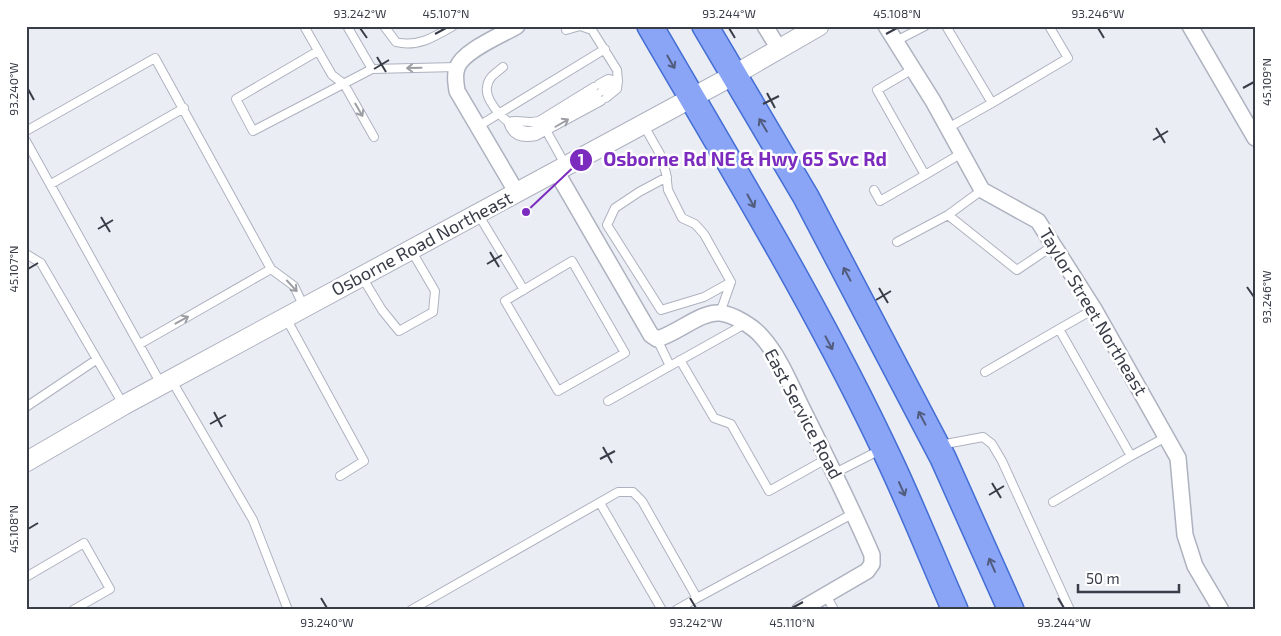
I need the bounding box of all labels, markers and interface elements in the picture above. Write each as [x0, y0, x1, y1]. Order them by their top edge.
text: 93.242°W [334, 6, 386, 20]
text: 45.107°N [422, 6, 470, 20]
text: 93.244°W [702, 6, 756, 20]
text: 45.108°N [873, 6, 921, 20]
text: 93.246°W [1071, 6, 1125, 20]
one-way arrow [666, 55, 676, 69]
text: 45.109°N [1259, 58, 1273, 106]
text: 93.240°W [6, 62, 20, 116]
one-way arrow [406, 63, 422, 73]
one-way arrow [355, 103, 365, 117]
one-way arrow [555, 118, 570, 128]
one-way arrow [758, 118, 768, 132]
callout: Osborne Rd NE & Hwy 65 Svc Rd [568, 143, 897, 177]
text: Osborne Rd NE & Hwy 65 Svc Rd [603, 147, 887, 171]
text: 1 [578, 150, 584, 168]
street label: Osborne Road Northeast [327, 186, 516, 300]
one-way arrow [747, 193, 756, 208]
street label: Taylor Street Northeast [1035, 224, 1153, 399]
text: 45.107°N [6, 245, 20, 293]
one-way arrow [842, 267, 851, 282]
text: 93.246°W [1259, 270, 1273, 324]
one-way arrow [285, 279, 297, 292]
one-way arrow [174, 315, 189, 324]
one-way arrow [825, 335, 835, 350]
street label: East Service Road [760, 344, 848, 483]
one-way arrow [917, 411, 927, 426]
one-way arrow [897, 481, 907, 496]
text: 45.108°N [6, 505, 20, 553]
one-way arrow [986, 558, 996, 573]
scale bar [1078, 561, 1180, 593]
text: 50 m [1086, 569, 1120, 587]
text: 93.240°W [300, 615, 354, 629]
text: 93.242°W [670, 615, 722, 629]
text: 45.110°N [769, 615, 815, 629]
text: 93.244°W [1037, 615, 1091, 629]

